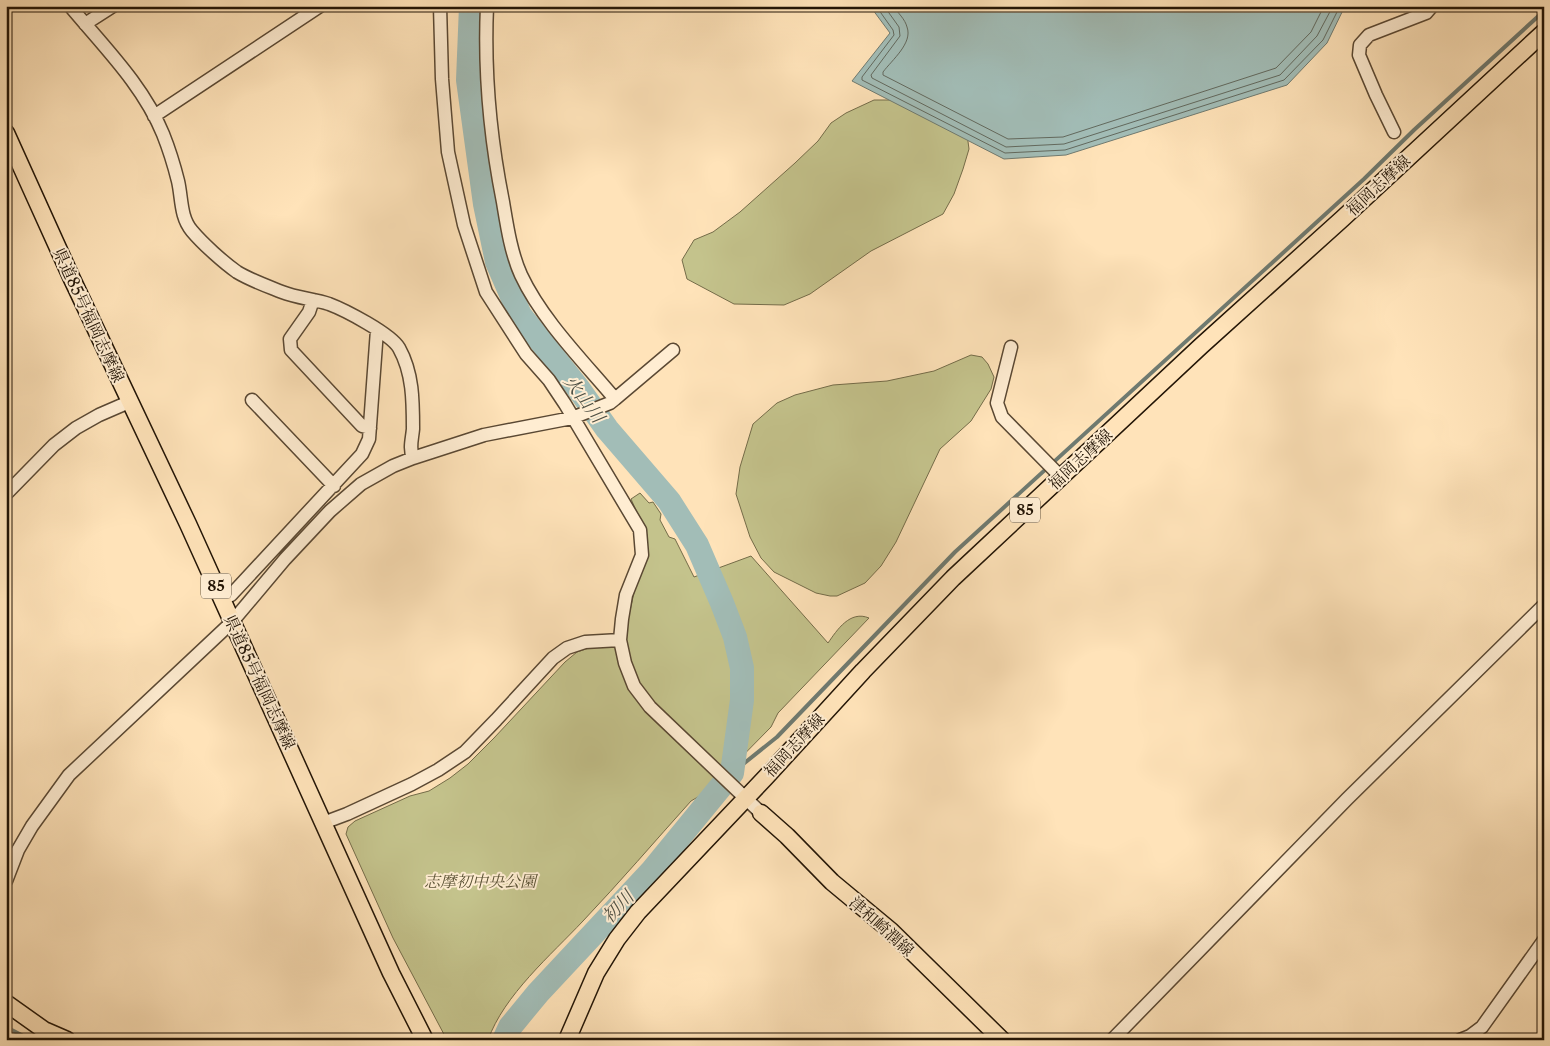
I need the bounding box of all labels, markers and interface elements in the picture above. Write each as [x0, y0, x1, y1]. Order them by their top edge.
street label: 福岡志摩線 [1342, 150, 1414, 220]
street label: 県道85号福岡志摩線 [49, 245, 129, 385]
water label: 火山川 [559, 371, 610, 429]
street label: 福岡志摩線 [1044, 424, 1116, 494]
road number: 85 [1010, 498, 1040, 522]
road number: 85 [201, 574, 231, 598]
street label: 県道85号福岡志摩線 [220, 612, 300, 752]
street label: 福岡志摩線 [759, 709, 829, 781]
park label: 志摩初中央公園 [424, 871, 539, 891]
water label: 初川 [598, 885, 640, 928]
street label: 津和崎潤線 [846, 892, 918, 960]

